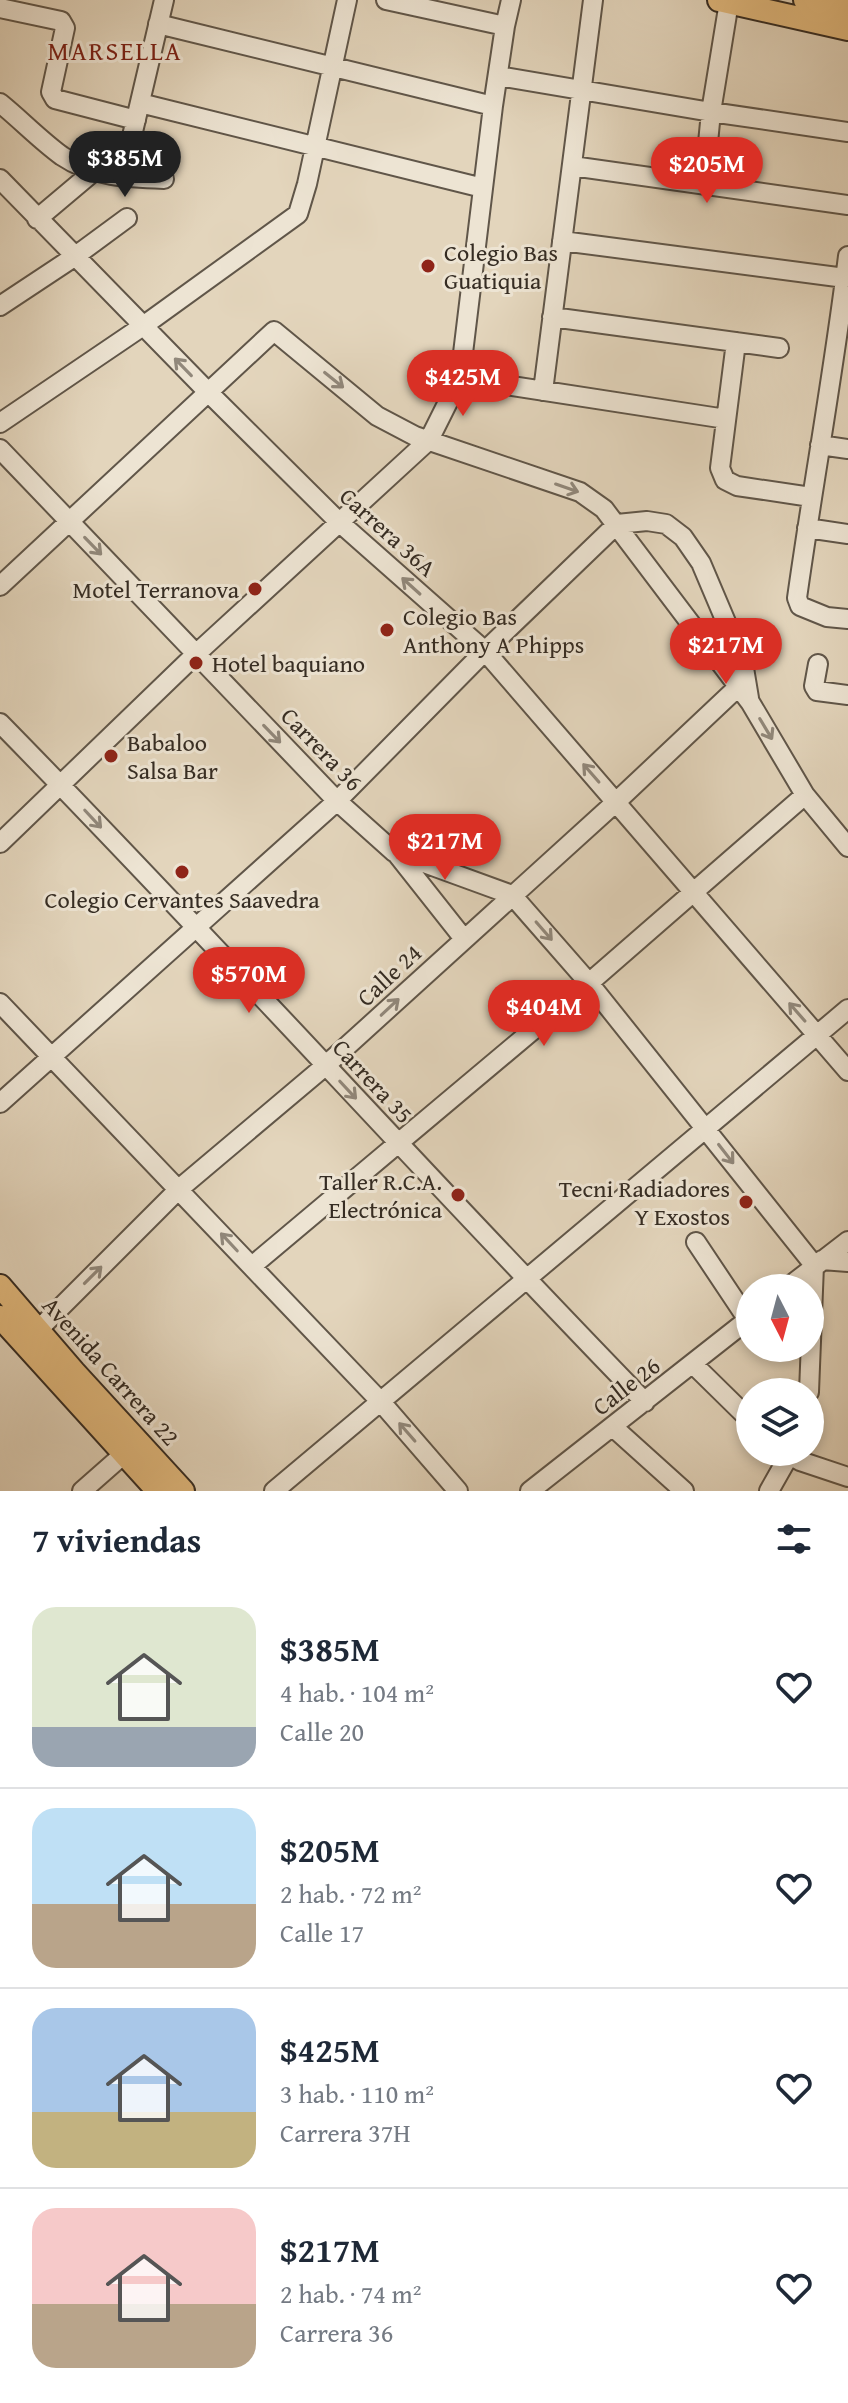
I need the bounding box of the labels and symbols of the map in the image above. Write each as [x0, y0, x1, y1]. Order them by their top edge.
district label: MARSELLA [47, 31, 183, 70]
pin: $385M [69, 131, 181, 199]
pin: $205M [651, 137, 763, 205]
place label: Colegio Bas Guatiquia [444, 235, 558, 298]
marker: Colegio Bas Guatiquia [419, 257, 437, 275]
pin: $425M [407, 350, 519, 418]
one-way arrow [174, 358, 193, 377]
one-way arrow [323, 371, 344, 389]
street label: Carrera 36A [332, 479, 444, 585]
one-way arrow [554, 482, 579, 497]
one-way arrow [83, 536, 102, 556]
place label: Motel Terranova [73, 572, 240, 607]
one-way arrow [401, 576, 421, 595]
marker: Motel Terranova [246, 580, 264, 598]
place label: Colegio Bas Anthony A Phipps [403, 599, 584, 662]
pin: $217M [670, 618, 782, 686]
marker: Colegio Bas Anthony A Phipps [378, 621, 396, 639]
place label: Hotel baquiano [212, 646, 365, 681]
marker: Hotel baquiano [187, 654, 205, 672]
street label: Carrera 36 [273, 699, 371, 799]
one-way arrow [758, 717, 774, 740]
one-way arrow [263, 723, 281, 743]
place label: Babaloo Salsa Bar [127, 725, 218, 788]
marker: Babaloo Salsa Bar [102, 747, 120, 765]
one-way arrow [582, 763, 600, 783]
one-way arrow [84, 809, 103, 829]
pin: $217M [389, 814, 501, 882]
marker: Colegio Cervantes Saavedra [173, 863, 191, 881]
place label: Colegio Cervantes Saavedra [44, 882, 320, 917]
one-way arrow [535, 921, 553, 941]
street label: Calle 24 [349, 936, 429, 1014]
pin: $570M [193, 947, 305, 1015]
pin: $404M [488, 980, 600, 1048]
one-way arrow [379, 998, 399, 1016]
one-way arrow [788, 1002, 806, 1023]
street label: Carrera 35 [325, 1031, 421, 1131]
one-way arrow [338, 1080, 357, 1100]
one-way arrow [717, 1144, 735, 1165]
place label: Taller R.C.A. Electrónica [319, 1164, 443, 1227]
place label: Tecni Radiadores Y Exostos [559, 1171, 730, 1234]
marker: Taller R.C.A. Electrónica [449, 1186, 467, 1204]
marker: Tecni Radiadores Y Exostos [737, 1193, 755, 1211]
one-way arrow [220, 1232, 239, 1252]
one-way arrow [83, 1266, 102, 1285]
north arrow [736, 1274, 824, 1362]
street label: Avenida Carrera 22 [34, 1289, 188, 1453]
street label: Calle 26 [585, 1348, 667, 1424]
one-way arrow [398, 1422, 416, 1443]

